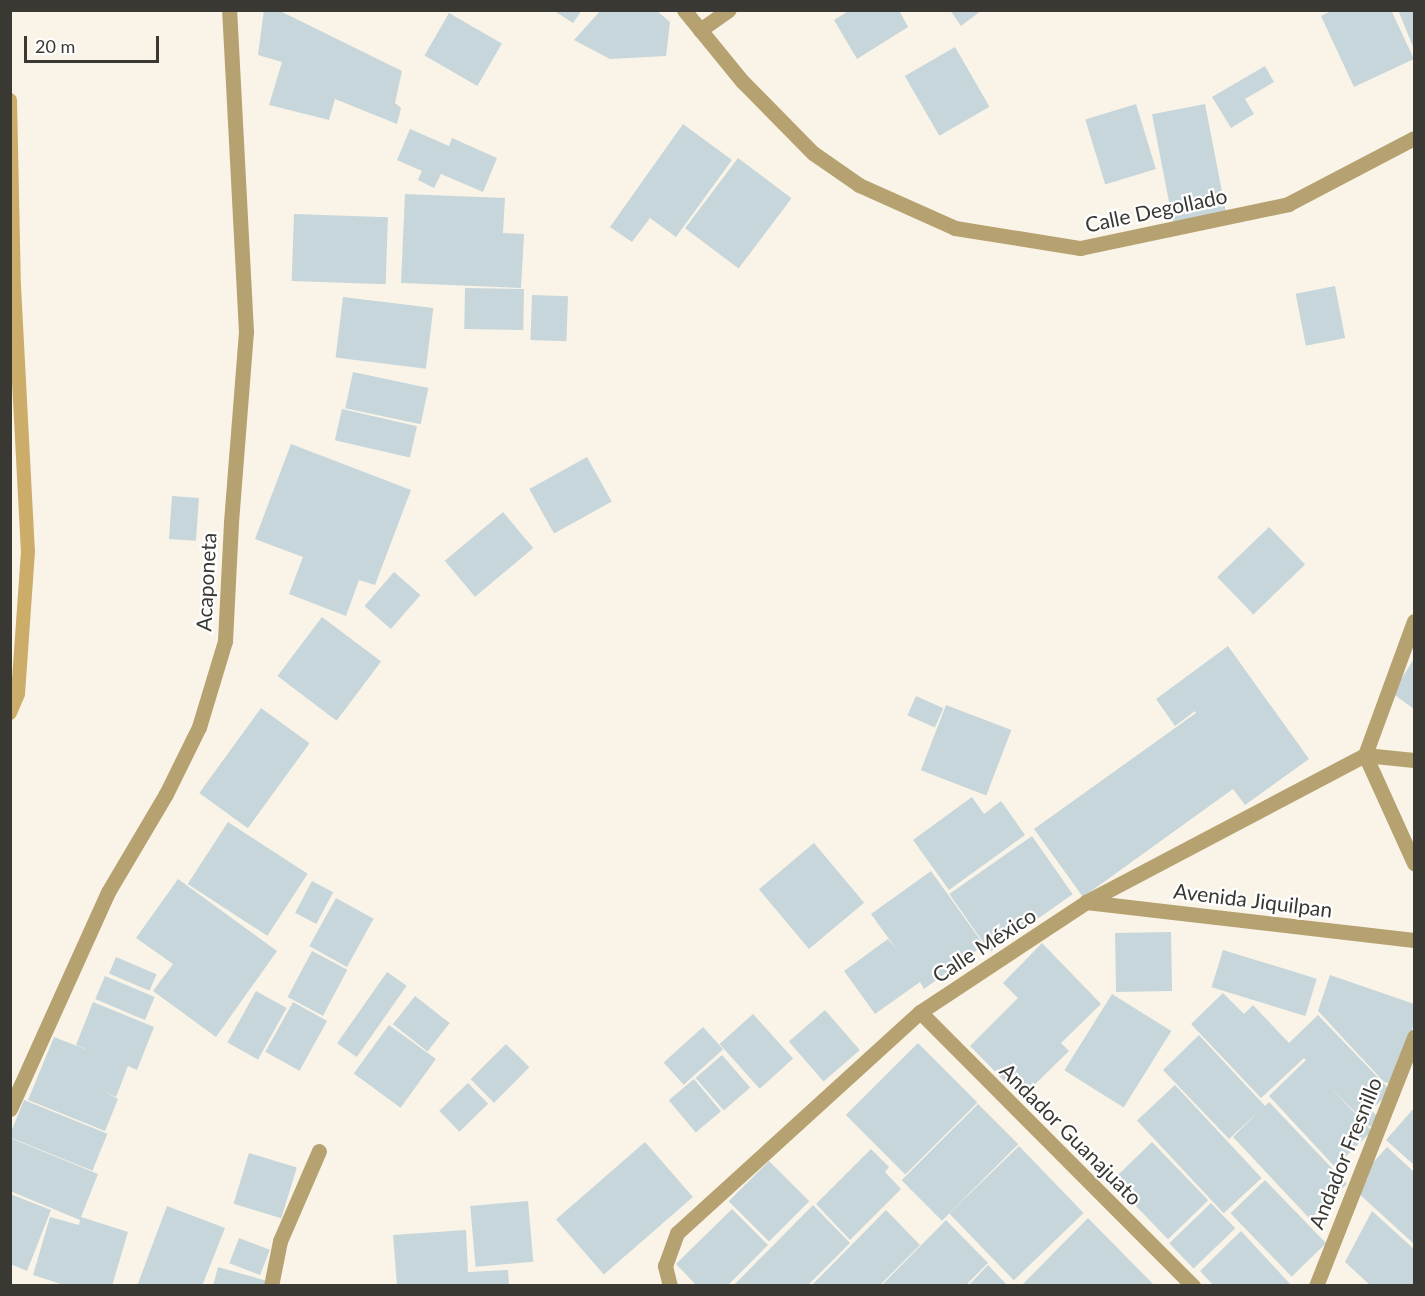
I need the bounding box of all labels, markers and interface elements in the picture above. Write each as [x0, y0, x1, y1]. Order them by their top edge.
scale bar [27, 24, 162, 62]
text: 20 m [35, 35, 75, 57]
street label: Calle Degollado [1083, 183, 1229, 237]
street label: Acaponeta [191, 532, 221, 632]
street label: Avenida Jiquilpan [1172, 878, 1334, 922]
street label: Calle México [928, 902, 1040, 988]
street label: Andador Guanajuato [995, 1058, 1147, 1210]
street label: Andador Fresnillo [1303, 1073, 1387, 1233]

